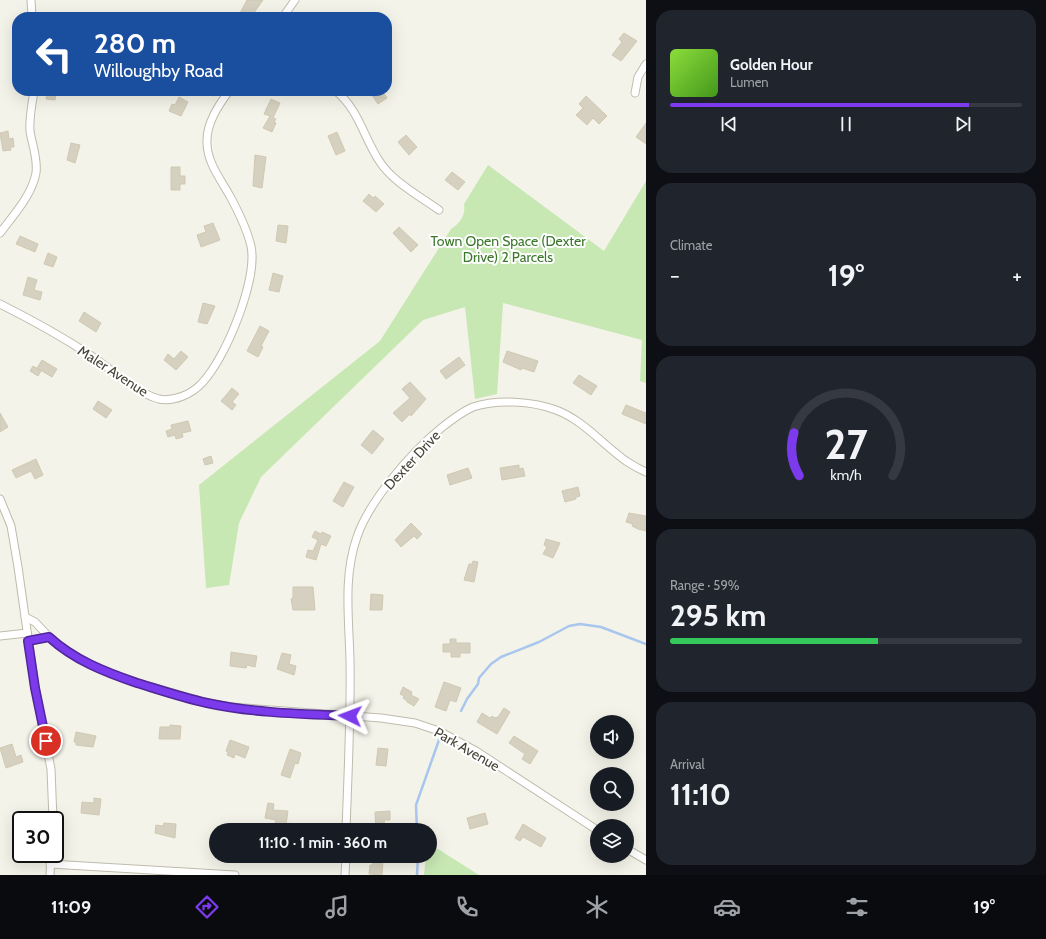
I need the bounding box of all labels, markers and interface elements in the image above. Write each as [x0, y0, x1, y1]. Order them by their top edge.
text: 280 m [94, 26, 176, 60]
icon: left [28, 28, 80, 80]
text: Golden Hour [730, 56, 813, 74]
text: Willoughby Road [94, 60, 223, 82]
text: Lumen [730, 74, 769, 90]
icon: previous [718, 113, 740, 135]
icon: pause [835, 113, 857, 135]
icon: next [952, 113, 974, 135]
park label: Town Open Space (Dexter Drive) 2 Parcels [430, 232, 586, 266]
text: Climate [670, 237, 712, 253]
text: 19° [828, 257, 864, 294]
text: − [670, 262, 680, 289]
text: + [1012, 262, 1022, 289]
street label: Maler Avenue [74, 342, 152, 400]
text: 27 [824, 418, 868, 468]
street label: Dexter Drive [380, 427, 444, 493]
text: km/h [830, 465, 862, 483]
text: Range · 59% [670, 577, 739, 593]
text: 295 km [670, 597, 766, 634]
position arrow [329, 695, 371, 737]
map controls [590, 715, 634, 863]
button: sound [590, 715, 634, 759]
street label: Park Avenue [431, 723, 503, 775]
pin [29, 724, 63, 758]
icon: arrive [35, 730, 57, 752]
text: Arrival [670, 756, 705, 772]
button: search [590, 767, 634, 811]
text: 11:10 [670, 776, 731, 813]
speed limit sign: 30 [12, 811, 64, 863]
button: layers [590, 819, 634, 863]
text: 11:10 · 1 min · 360 m [259, 834, 387, 852]
icon: directions [193, 893, 221, 921]
icon: music [323, 893, 351, 921]
icon: phone [453, 893, 481, 921]
icon: climate [583, 893, 611, 921]
icon: car [713, 893, 741, 921]
icon: filters [843, 893, 871, 921]
text: 11:09 [51, 896, 91, 918]
text: 19° [973, 896, 995, 918]

